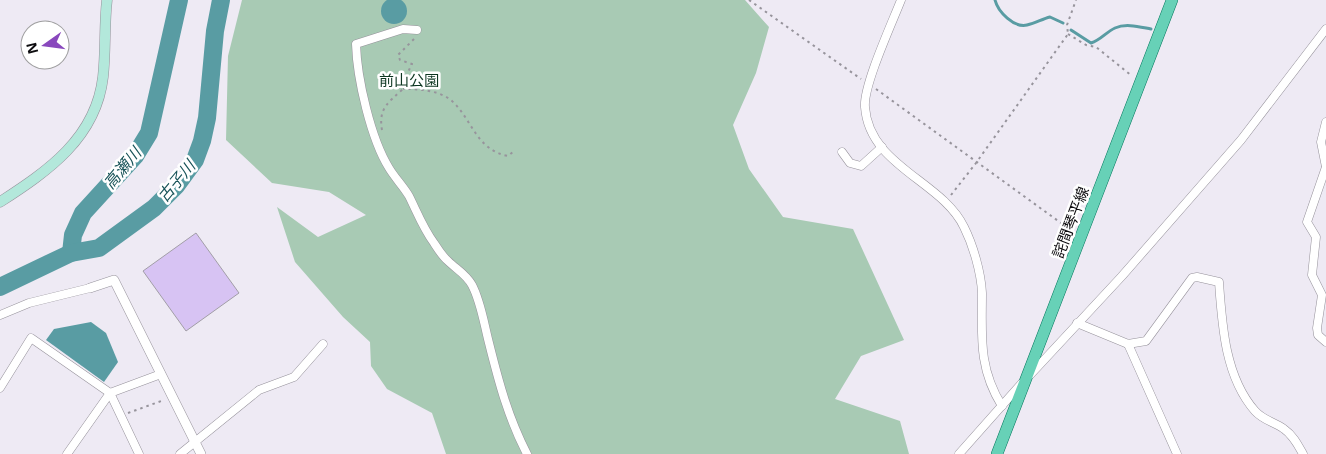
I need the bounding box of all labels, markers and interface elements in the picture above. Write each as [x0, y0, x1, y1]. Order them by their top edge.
north arrow [20, 20, 70, 70]
text: N [21, 40, 42, 56]
park label: 前山公園 [379, 70, 439, 90]
water label: 高瀬川 [98, 141, 147, 193]
water label: 古子川 [152, 154, 201, 206]
street label: 詫間琴平線 [1047, 183, 1093, 261]

